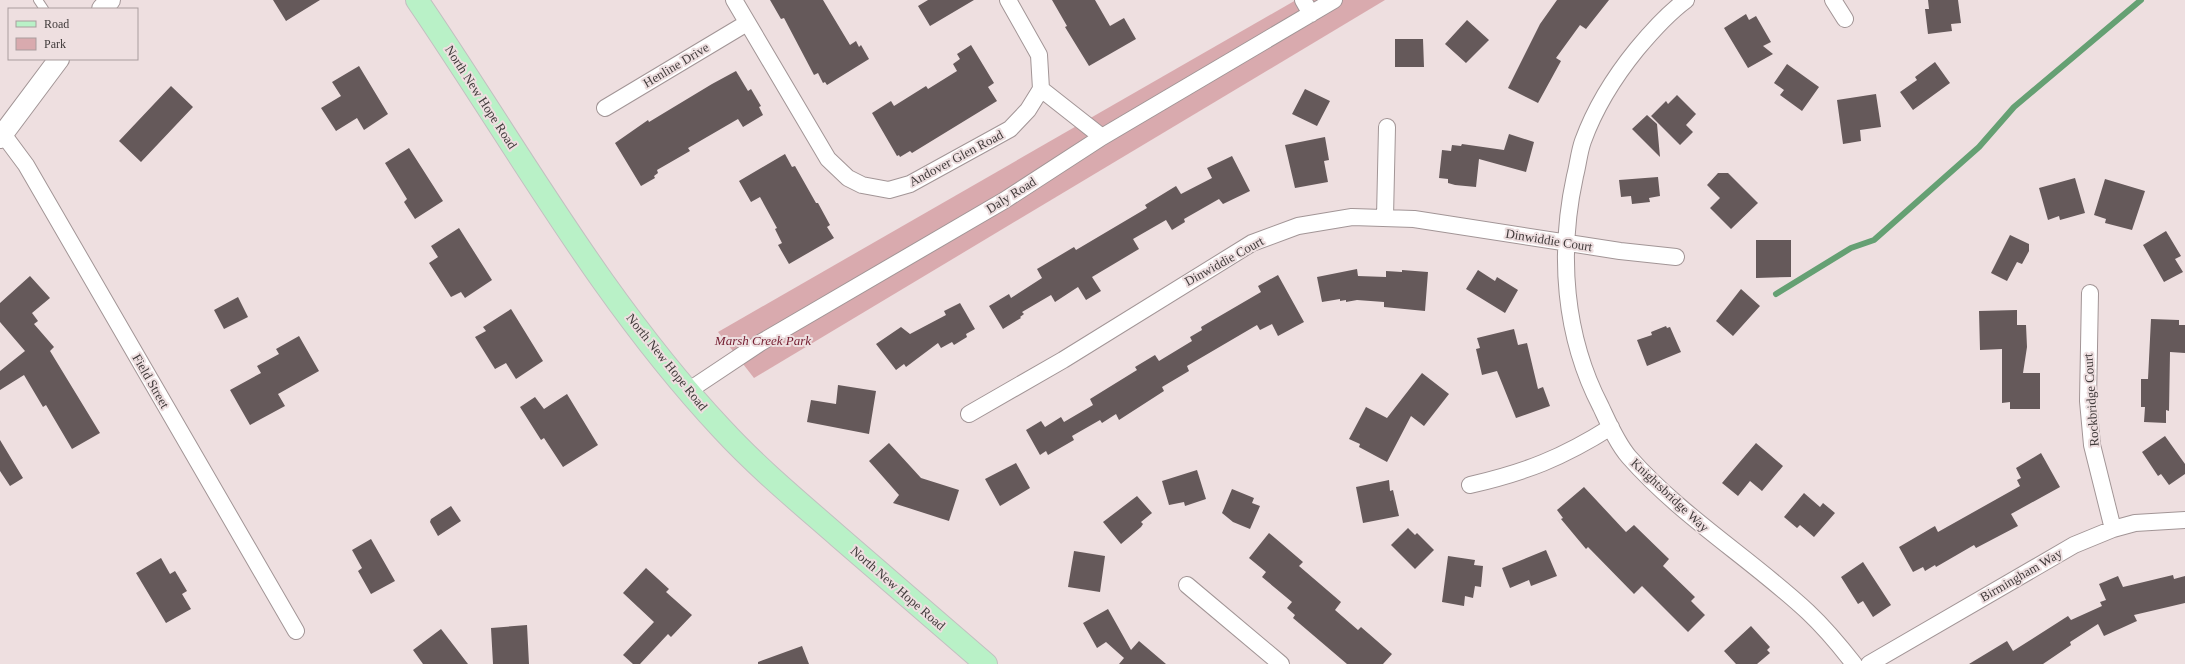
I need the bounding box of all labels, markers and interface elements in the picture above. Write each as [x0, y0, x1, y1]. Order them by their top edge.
legend [8, 8, 138, 60]
text: Road [44, 17, 69, 31]
text: Park [44, 37, 66, 51]
street label: Henline Drive [640, 39, 712, 90]
street label: North New Hope Road [442, 42, 520, 152]
street label: Andover Glen Road [906, 127, 1006, 189]
street label: Daly Road [983, 174, 1039, 216]
street label: Dinwiddie Court [1504, 226, 1594, 254]
street label: Dinwiddie Court [1182, 233, 1266, 289]
street label: North New Hope Road [623, 311, 711, 414]
park label: Marsh Creek Park [714, 333, 811, 348]
street label: Field Street [129, 351, 173, 411]
street label: Rockbridge Court [2080, 352, 2102, 447]
street label: Knightsbridge Way [1628, 455, 1712, 535]
street label: North New Hope Road [848, 543, 949, 633]
street label: Birmingham Way [1977, 545, 2065, 605]

